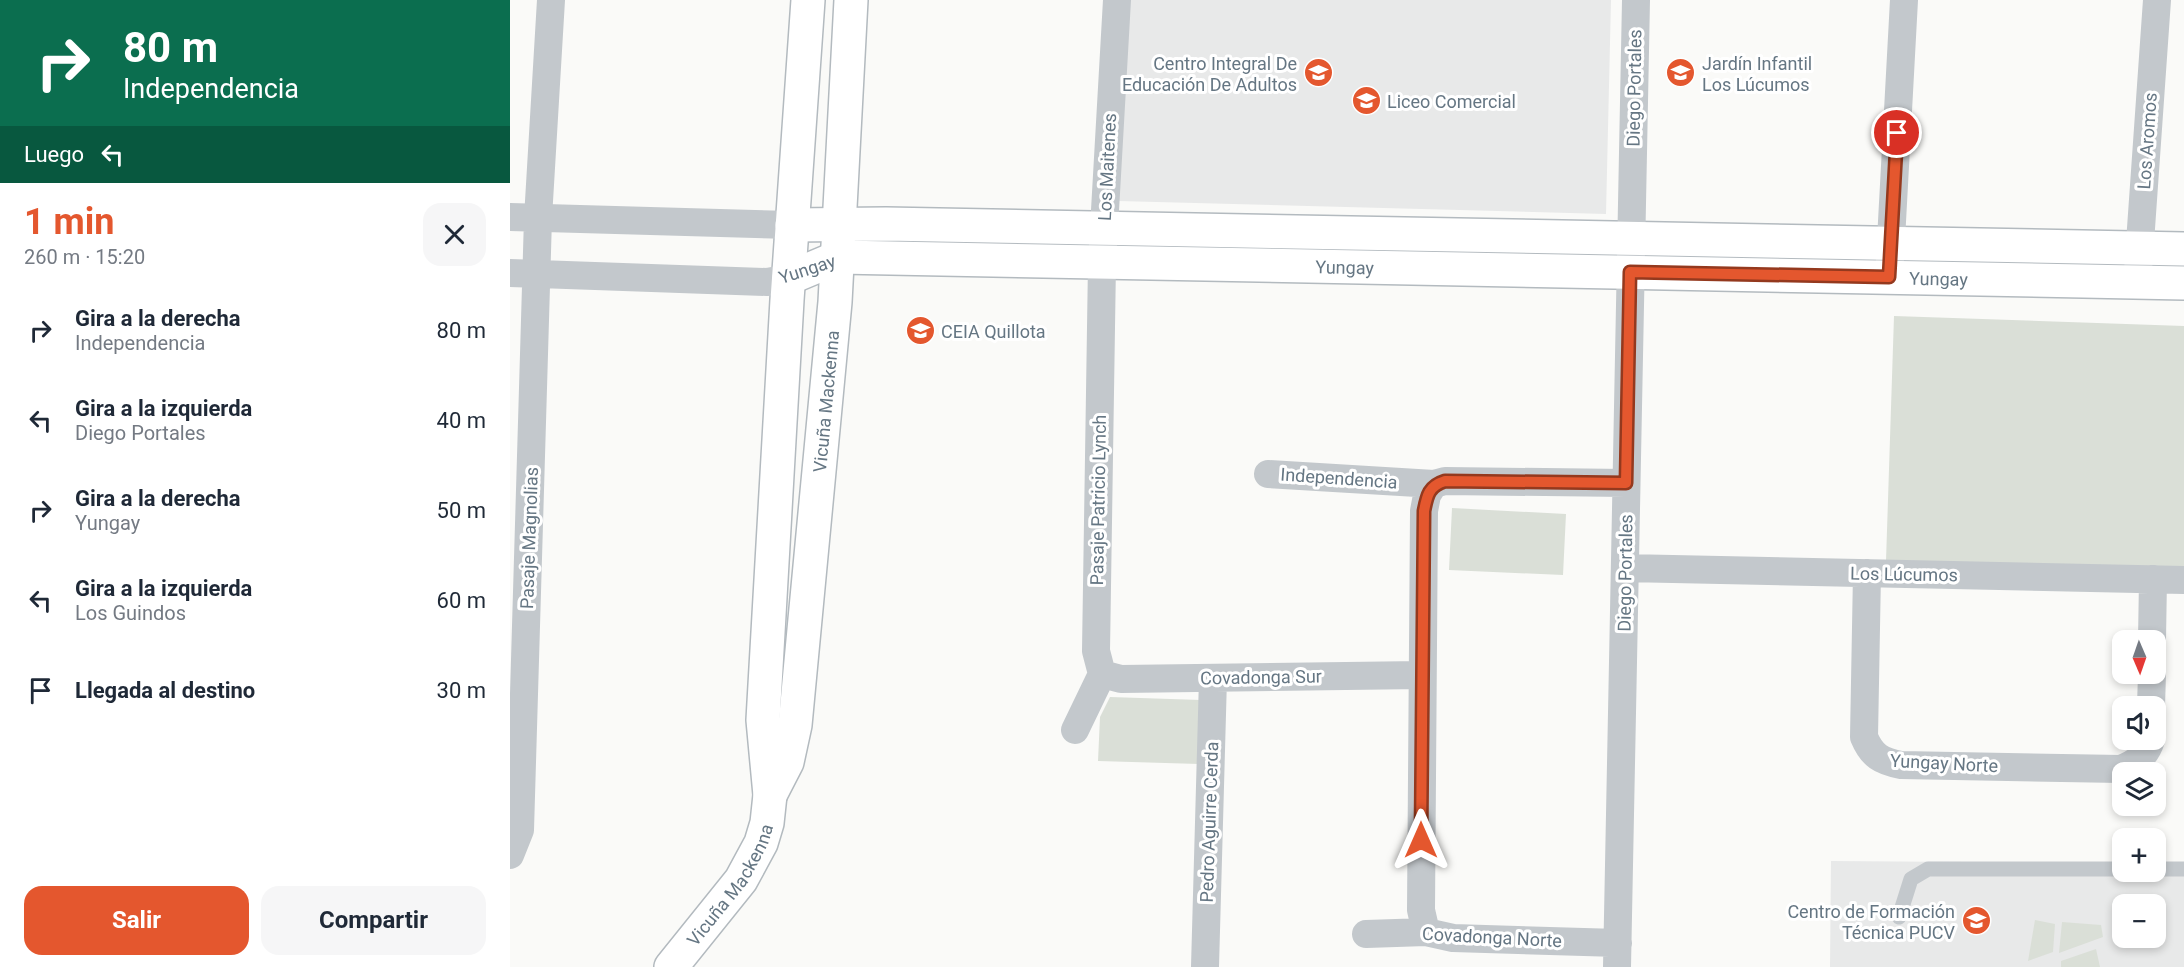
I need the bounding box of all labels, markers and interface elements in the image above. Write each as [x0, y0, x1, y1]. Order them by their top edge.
text: 80 m [123, 23, 218, 72]
icon: right [24, 24, 102, 102]
street label: Diego Portales [1622, 29, 1646, 147]
place label: Centro Integral De Educación De Adultos [1122, 53, 1297, 95]
place label: Jardín Infantil Los Lúcumos [1702, 53, 1812, 95]
school or university icon: Centro Integral De Educación De Adultos [1302, 57, 1334, 89]
school or university icon: Jardín Infantil Los Lúcumos [1665, 57, 1697, 89]
text: Independencia [123, 73, 299, 105]
school or university icon: Liceo Comercial [1350, 85, 1382, 117]
place label: Liceo Comercial [1387, 91, 1516, 112]
street label: Los Aromos [2133, 92, 2161, 190]
pin [1871, 107, 1922, 158]
street label: Los Maitenes [1094, 113, 1120, 221]
icon: arrive [1880, 116, 1913, 149]
icon: left [96, 138, 129, 171]
text: Luego [24, 142, 84, 167]
text: 1 min [24, 201, 115, 243]
button: close [423, 203, 486, 266]
text: 260 m · 15:20 [24, 245, 145, 269]
street label: Yungay [776, 250, 839, 288]
street label: Yungay [1315, 256, 1375, 278]
street label: Yungay [1909, 267, 1969, 289]
text: Gira a la derecha [75, 306, 241, 331]
icon: right [24, 314, 57, 347]
school or university icon: CEIA Quillota [904, 315, 936, 347]
text: 80 m [437, 318, 486, 343]
place label: CEIA Quillota [941, 321, 1046, 342]
street label: Vicuña Mackenna [808, 329, 843, 473]
text: Independencia [75, 331, 205, 355]
text: Gira a la izquierda [75, 396, 252, 421]
icon: left [24, 404, 57, 437]
text: 40 m [437, 408, 486, 433]
street label: Pasaje Patricio Lynch [1086, 414, 1110, 586]
text: Diego Portales [75, 421, 206, 445]
street label: Independencia [1280, 463, 1398, 493]
street label: Pasaje Magnolias [516, 467, 542, 609]
text: Gira a la derecha [75, 486, 241, 511]
icon: right [24, 494, 57, 527]
text: 50 m [437, 498, 486, 523]
text: Yungay [75, 511, 140, 535]
street label: Diego Portales [1613, 514, 1637, 632]
street label: Los Lúcumos [1850, 563, 1958, 585]
text: Gira a la izquierda [75, 576, 252, 601]
icon: left [24, 584, 57, 617]
text: 60 m [437, 588, 486, 613]
text: Los Guindos [75, 601, 186, 625]
north arrow [2112, 630, 2166, 684]
map controls [2112, 630, 2166, 948]
street label: Covadonga Sur [1200, 665, 1322, 689]
icon: arrive [24, 674, 57, 707]
text: Llegada al destino [75, 678, 255, 703]
text: 30 m [437, 678, 486, 703]
button: sound [2112, 696, 2166, 750]
street label: Pedro Aguirre Cerda [1196, 741, 1222, 903]
street label: Yungay Norte [1889, 750, 1999, 776]
button: layers [2112, 762, 2166, 816]
position arrow [1389, 808, 1453, 872]
street label: Vicuña Mackenna [682, 821, 777, 950]
button: + [2112, 828, 2166, 882]
button: Salir [24, 886, 249, 955]
button: Compartir [261, 886, 486, 955]
button: − [2112, 894, 2166, 948]
place label: Centro de Formación Técnica PUCV [1787, 901, 1956, 943]
school or university icon: Centro de Formación Técnica PUCV [1960, 905, 1992, 937]
street label: Covadonga Norte [1422, 923, 1562, 951]

